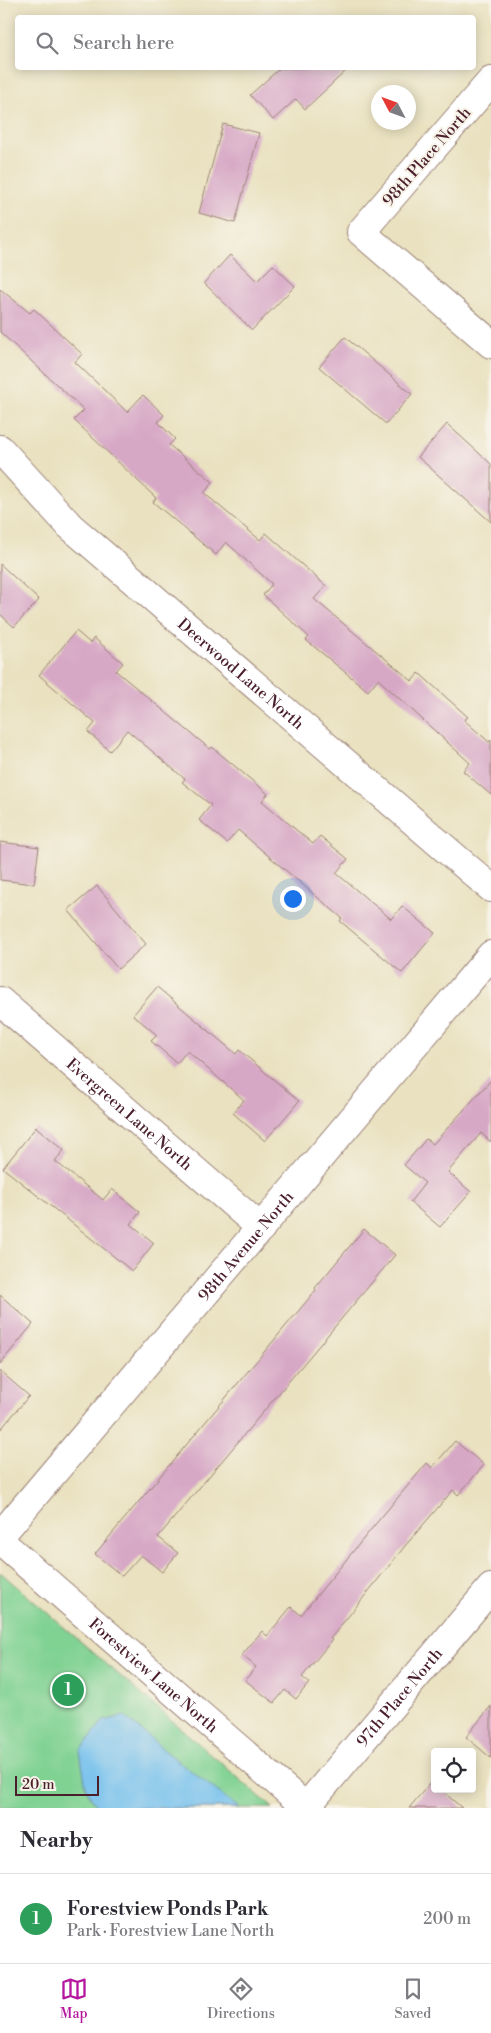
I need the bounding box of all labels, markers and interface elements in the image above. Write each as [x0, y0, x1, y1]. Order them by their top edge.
search box [15, 15, 476, 70]
icon: search [33, 29, 61, 57]
text: Search here [73, 31, 174, 55]
north arrow [371, 85, 416, 130]
street label: 98th Place North [378, 103, 476, 210]
street label: Deerwood Lane North [173, 614, 308, 734]
your location [280, 886, 306, 912]
street label: Evergreen Lane North [62, 1054, 197, 1175]
street label: 98th Avenue North [194, 1187, 298, 1305]
street label: Forestview Lane North [85, 1614, 222, 1738]
street label: 97th Place North [352, 1644, 447, 1751]
pin: 1 [52, 1671, 84, 1709]
map controls [431, 1748, 476, 1793]
button: locate [431, 1748, 476, 1793]
scale bar [15, 1773, 99, 1796]
text: 20 m [22, 1776, 54, 1794]
text: Nearby [20, 1828, 93, 1854]
text: Forestview Ponds Park [67, 1897, 268, 1921]
text: 1 [32, 1909, 40, 1929]
text: 200 m [423, 1909, 471, 1929]
text: Park · Forestview Lane North [67, 1921, 274, 1941]
tab: Map [60, 1975, 88, 2023]
tab: Directions [207, 1975, 275, 2023]
tab: Saved [394, 1975, 431, 2023]

